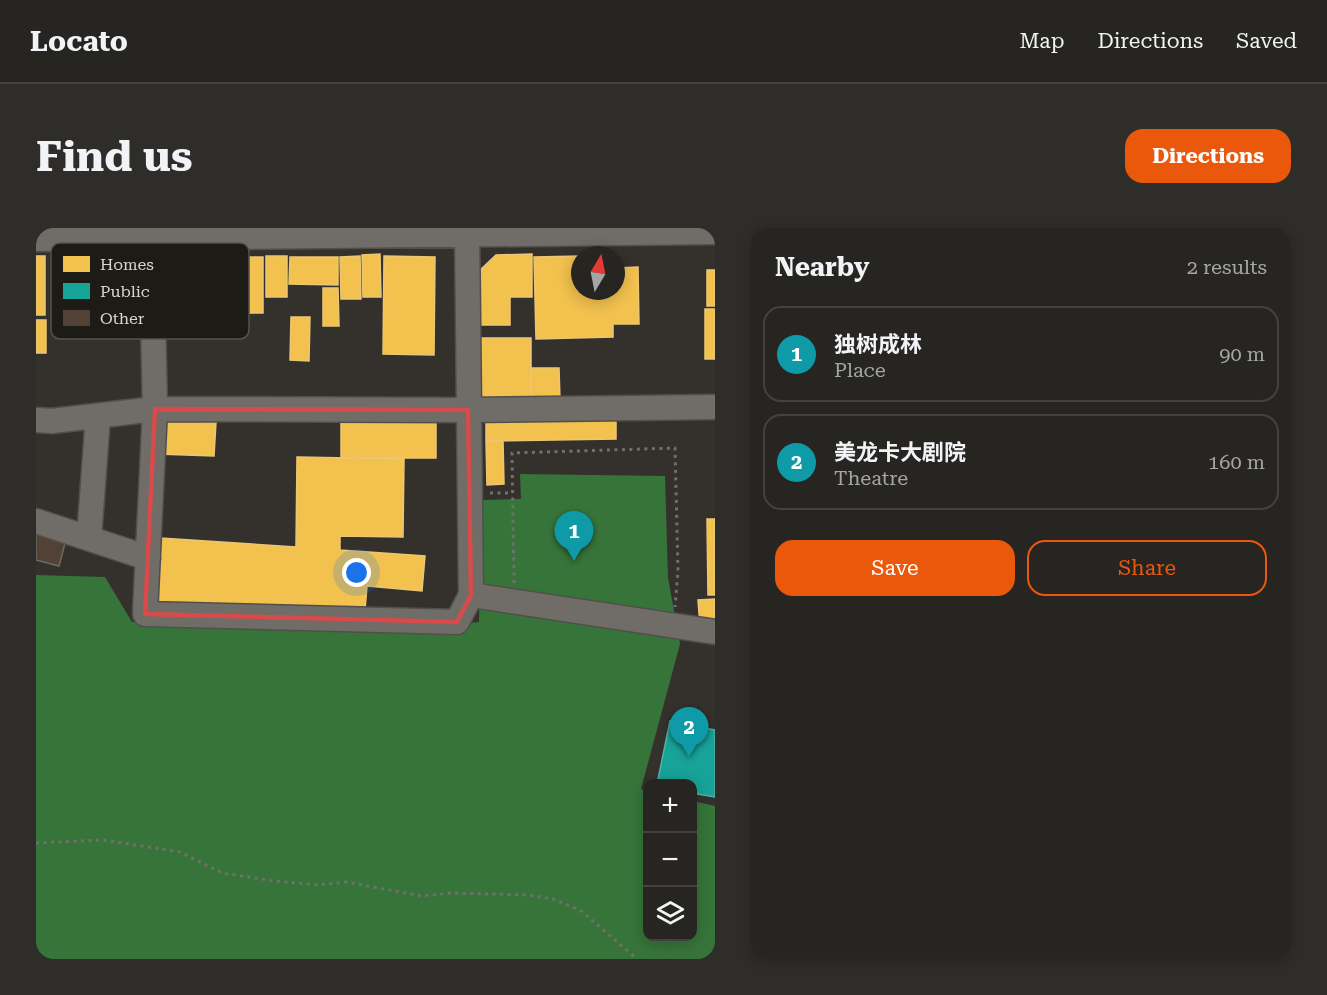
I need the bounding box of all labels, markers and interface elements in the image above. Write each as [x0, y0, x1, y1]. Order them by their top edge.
text: Locato [30, 25, 128, 58]
text: Map [1020, 29, 1064, 53]
text: Directions [1097, 29, 1203, 53]
text: Saved [1236, 29, 1297, 53]
button: Directions [1125, 129, 1291, 183]
text: Find us [36, 132, 193, 181]
legend [51, 243, 249, 339]
north arrow [571, 246, 625, 300]
text: Nearby [775, 252, 869, 282]
text: Homes [100, 255, 154, 274]
text: 2 results [1187, 255, 1267, 279]
text: Public [100, 282, 150, 301]
text: Other [100, 309, 145, 328]
text: 独树成林 [834, 332, 922, 357]
text: 1 [791, 342, 802, 366]
text: 90 m [1219, 342, 1265, 366]
text: Place [834, 358, 886, 382]
text: 美龙卡大剧院 [834, 440, 966, 465]
text: 2 [791, 450, 802, 474]
text: 160 m [1208, 450, 1265, 474]
text: Theatre [834, 466, 908, 490]
pin: 1 [554, 512, 594, 561]
button: Save [775, 540, 1015, 596]
button: Share [1027, 540, 1267, 596]
your location [342, 558, 371, 587]
pin: 2 [670, 708, 708, 757]
map controls [643, 779, 697, 941]
button: + [643, 779, 697, 833]
button: − [643, 833, 697, 887]
button: layers [643, 887, 697, 941]

